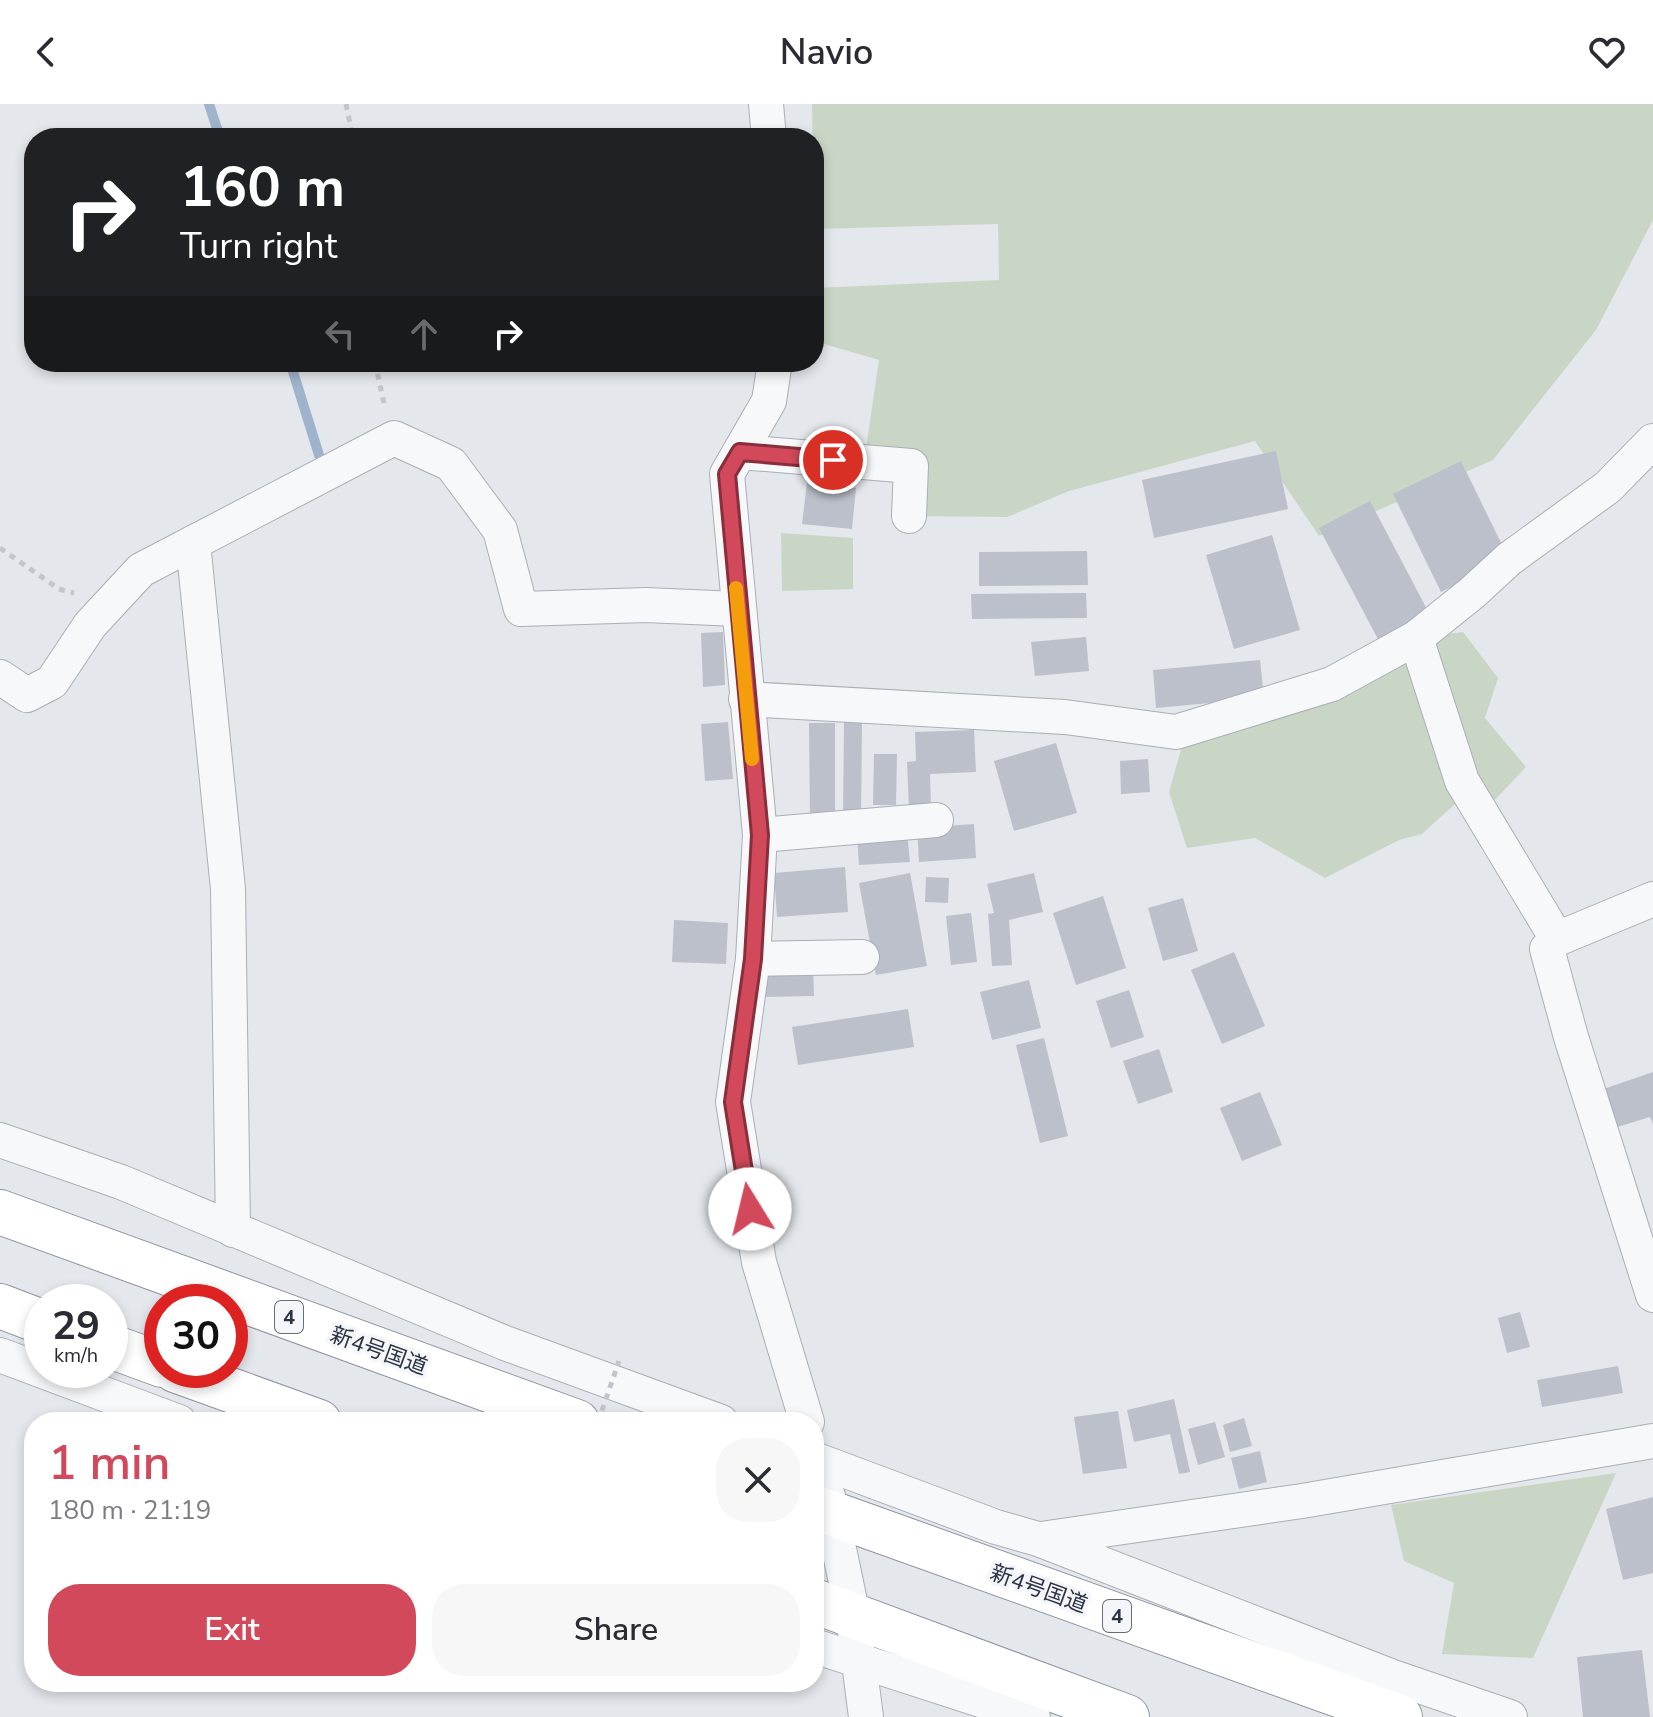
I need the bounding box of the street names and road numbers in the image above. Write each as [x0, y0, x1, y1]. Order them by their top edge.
road number: 4 [275, 1301, 303, 1333]
street label: 新4号国道 [326, 1320, 431, 1382]
street label: 新4号国道 [986, 1558, 1091, 1620]
road number: 4 [1103, 1600, 1131, 1632]

